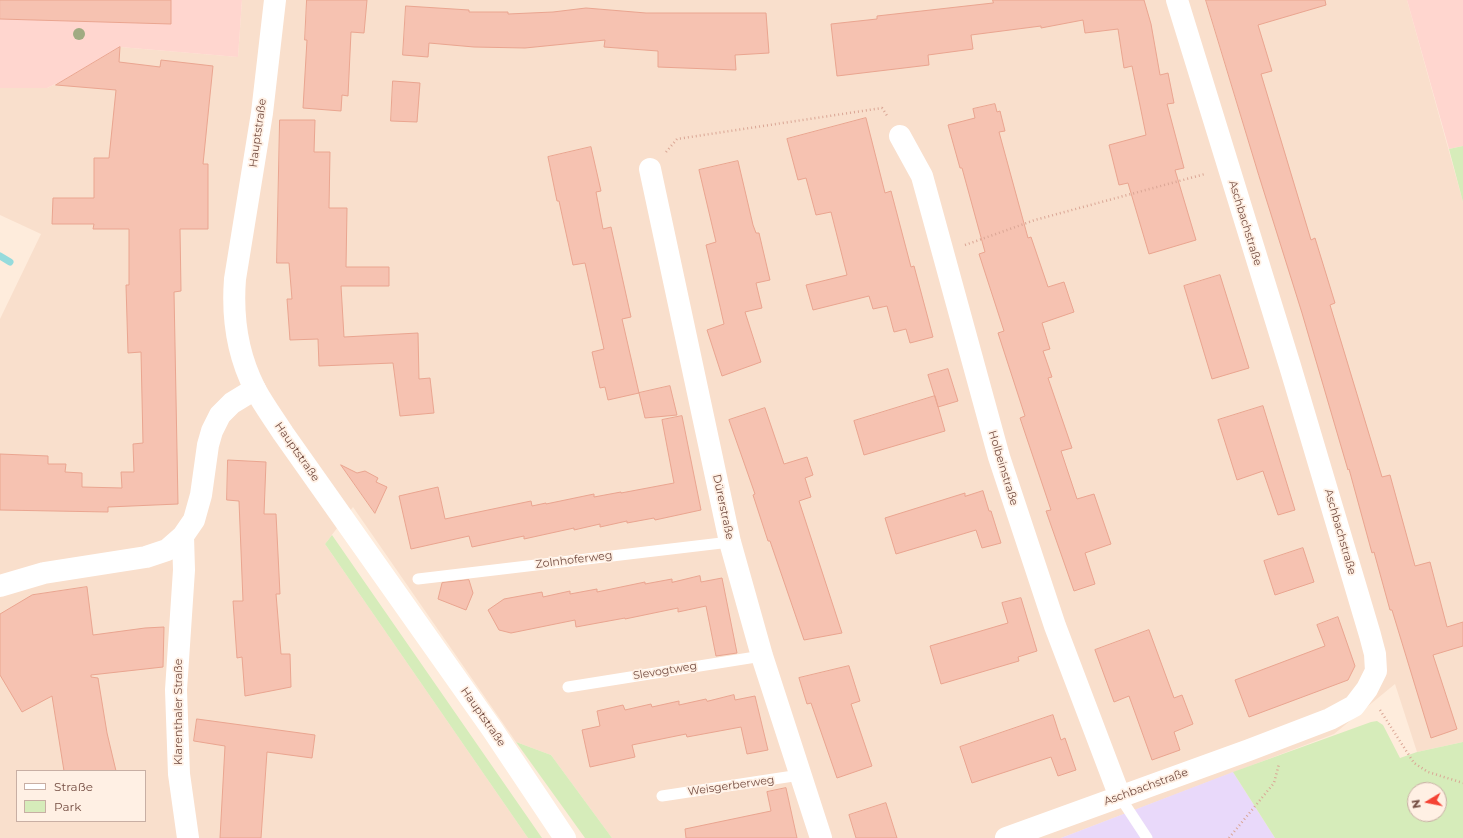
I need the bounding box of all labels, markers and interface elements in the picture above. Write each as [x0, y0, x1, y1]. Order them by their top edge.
street label: Hauptstraße [247, 98, 269, 168]
street label: Aschbachstraße [1226, 179, 1264, 267]
street label: Hauptstraße [272, 420, 322, 484]
street label: Holbeinstraße [985, 429, 1021, 507]
street label: Dürerstraße [710, 473, 736, 541]
street label: Aschbachstraße [1321, 488, 1359, 576]
street label: Zolnhoferweg [535, 549, 613, 571]
street label: Klarenthaler Straße [172, 659, 186, 765]
street label: Slevogtweg [632, 659, 698, 683]
street label: Hauptstraße [458, 685, 508, 749]
street label: Aschbachstraße [1102, 766, 1190, 808]
legend [16, 770, 146, 822]
street label: Weisgerberweg [687, 773, 775, 799]
text: Straße [54, 779, 93, 794]
north arrow [1407, 782, 1447, 822]
text: N [1409, 798, 1424, 810]
text: Park [54, 799, 81, 814]

